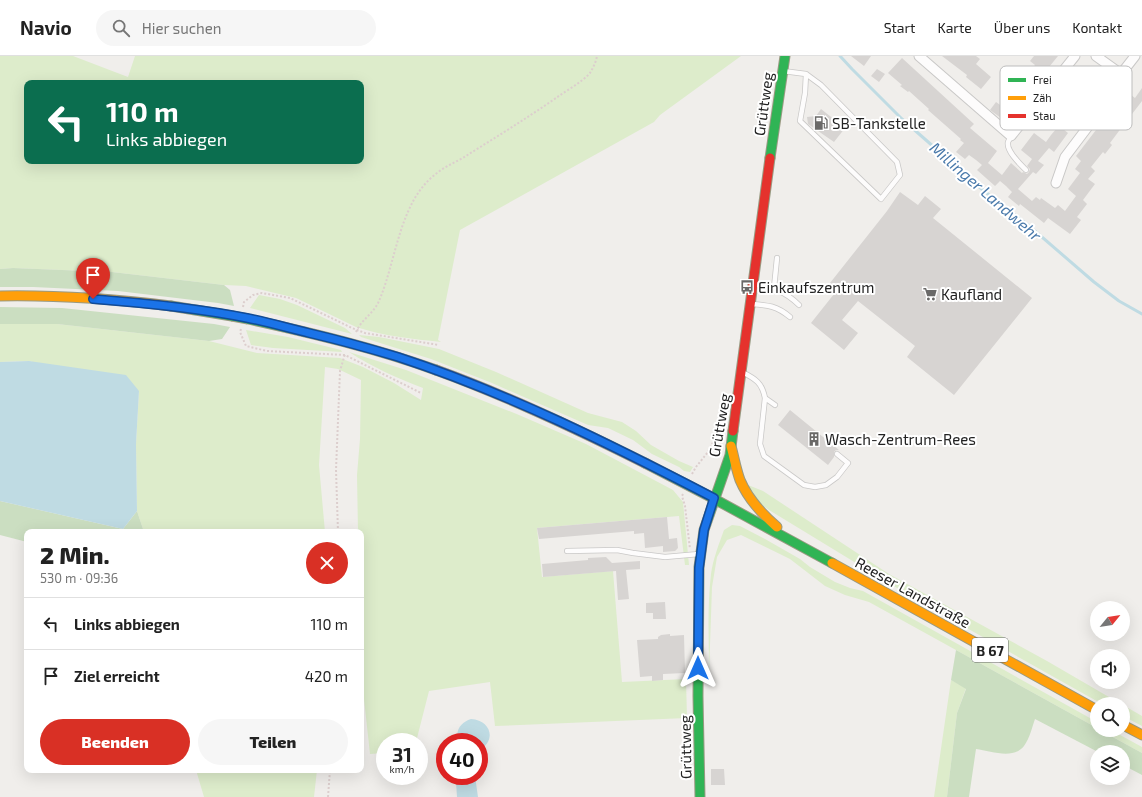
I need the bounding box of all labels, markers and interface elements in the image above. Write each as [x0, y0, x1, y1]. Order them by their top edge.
search box [96, 10, 376, 46]
text: Navio [20, 16, 72, 39]
icon: search [110, 17, 132, 39]
text: Hier suchen [142, 19, 222, 37]
text: Start [884, 19, 915, 36]
text: Karte [937, 19, 972, 36]
text: Über uns [994, 19, 1050, 36]
text: Kontakt [1072, 19, 1122, 36]
legend [1000, 66, 1132, 130]
street label: Grüttweg [750, 70, 776, 137]
text: Frei [1033, 73, 1052, 86]
text: Zäh [1033, 91, 1052, 104]
text: 110 m [106, 94, 179, 128]
icon: left [40, 96, 92, 148]
text: Stau [1033, 109, 1056, 122]
place label: SB-Tankstelle [832, 114, 926, 132]
fuel station icon: SB-Tankstelle [813, 115, 829, 131]
text: Links abbiegen [106, 128, 227, 150]
water label: Millinger Landwehr [926, 137, 1046, 245]
pin [76, 258, 110, 299]
icon: arrive [82, 264, 104, 286]
place label: Einkaufszentrum [758, 278, 874, 296]
bus stop icon: Einkaufszentrum [739, 279, 755, 295]
place label: Kaufland [941, 285, 1002, 303]
supermarket icon: Kaufland [922, 286, 938, 302]
street label: Grüttweg [705, 391, 734, 458]
place label: Wasch-Zentrum-Rees [825, 430, 976, 448]
building icon: Wasch-Zentrum-Rees [806, 431, 822, 447]
text: 2 Min. [40, 540, 109, 569]
button: close [306, 542, 348, 584]
street label: Reeser Landstraße [852, 553, 974, 631]
text: 530 m · 09:36 [40, 570, 118, 586]
north arrow [1090, 601, 1130, 641]
map controls [1090, 601, 1130, 785]
icon: left [40, 613, 62, 635]
text: Links abbiegen [74, 615, 180, 633]
text: 110 m [311, 615, 348, 633]
road number: B 67 [972, 638, 1008, 662]
position arrow [677, 647, 719, 689]
button: sound [1090, 649, 1130, 689]
icon: arrive [40, 665, 62, 687]
text: Ziel erreicht [74, 667, 160, 685]
text: 420 m [305, 667, 348, 685]
button: search [1090, 697, 1130, 737]
street label: Grüttweg [675, 714, 695, 779]
button: Beenden [40, 719, 190, 765]
button: Teilen [198, 719, 348, 765]
speed limit sign: 40 [436, 733, 488, 785]
text: 31 [392, 742, 412, 766]
button: layers [1090, 745, 1130, 785]
text: km/h [390, 763, 414, 775]

